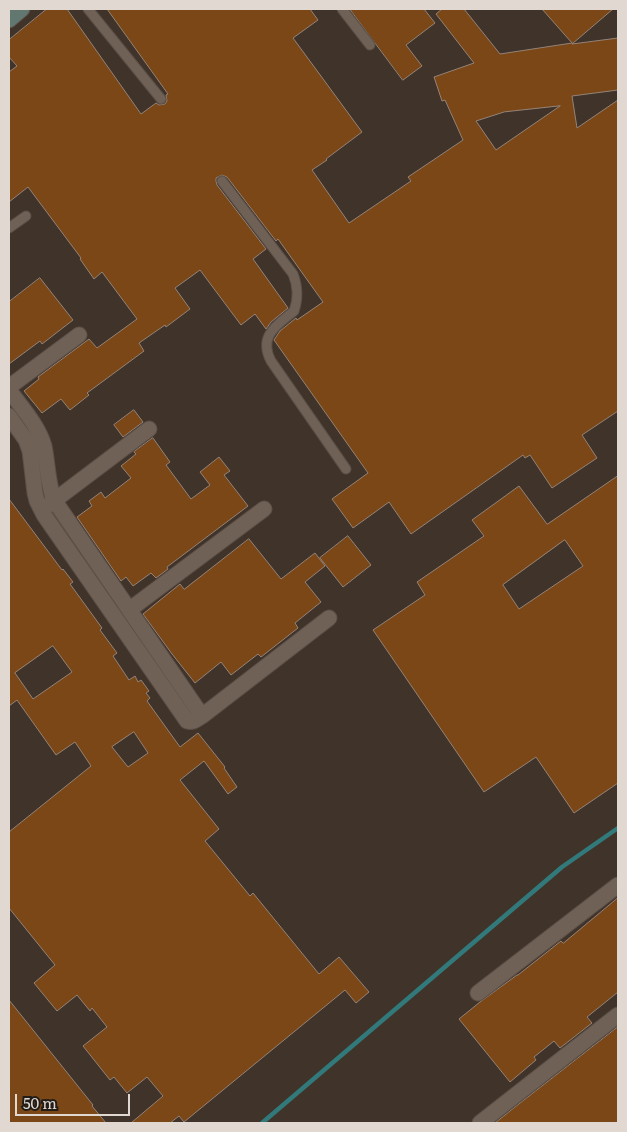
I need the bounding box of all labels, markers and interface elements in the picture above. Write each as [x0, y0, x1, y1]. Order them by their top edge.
scale bar [18, 1084, 132, 1116]
text: 50 m [23, 1091, 57, 1114]

